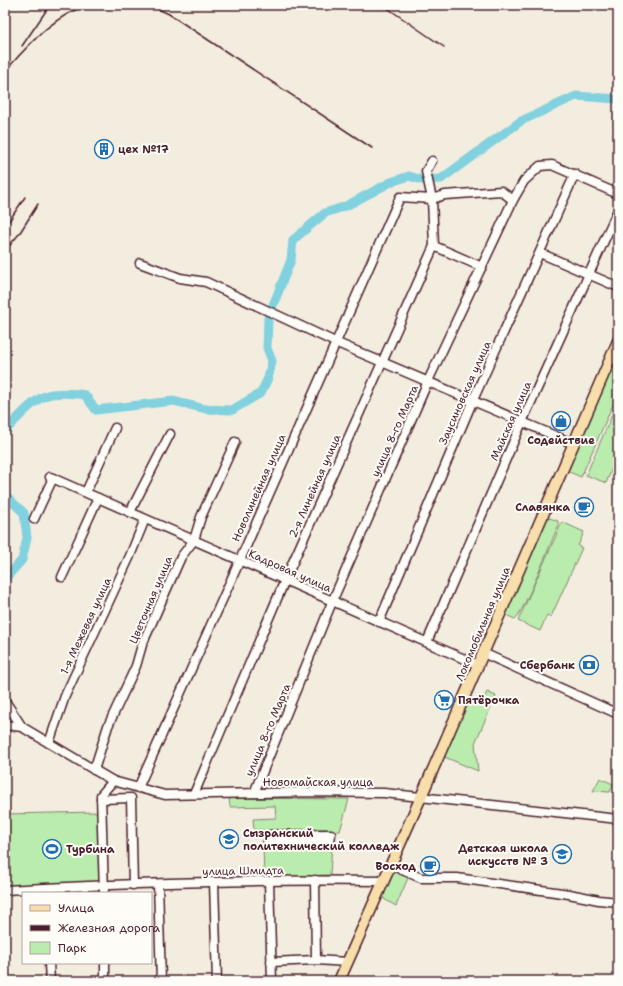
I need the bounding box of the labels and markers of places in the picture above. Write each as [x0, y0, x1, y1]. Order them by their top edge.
building icon: цех №17 [93, 138, 115, 160]
place label: цех №17 [118, 142, 169, 157]
shop icon: Содействие [550, 410, 572, 432]
place label: Содействие [527, 433, 595, 448]
cafe icon: Славянка [573, 496, 595, 518]
place label: Славянка [515, 500, 570, 515]
bank icon: Сбербанк [578, 654, 600, 676]
place label: Сбербанк [520, 658, 575, 673]
supermarket icon: Пятёрочка [433, 689, 455, 711]
place label: Пятёрочка [458, 693, 520, 708]
place label: Сызранский политехнический колледж [243, 826, 400, 854]
school or university icon: Сызранский политехнический колледж [218, 828, 240, 850]
sports icon: Турбина [41, 838, 63, 860]
place label: Детская школа искусств № 3 [458, 841, 548, 869]
place label: Турбина [66, 842, 115, 857]
school or university icon: Детская школа искусств № 3 [551, 843, 573, 865]
cafe icon: Восход [419, 855, 441, 877]
place label: Восход [376, 859, 416, 874]

